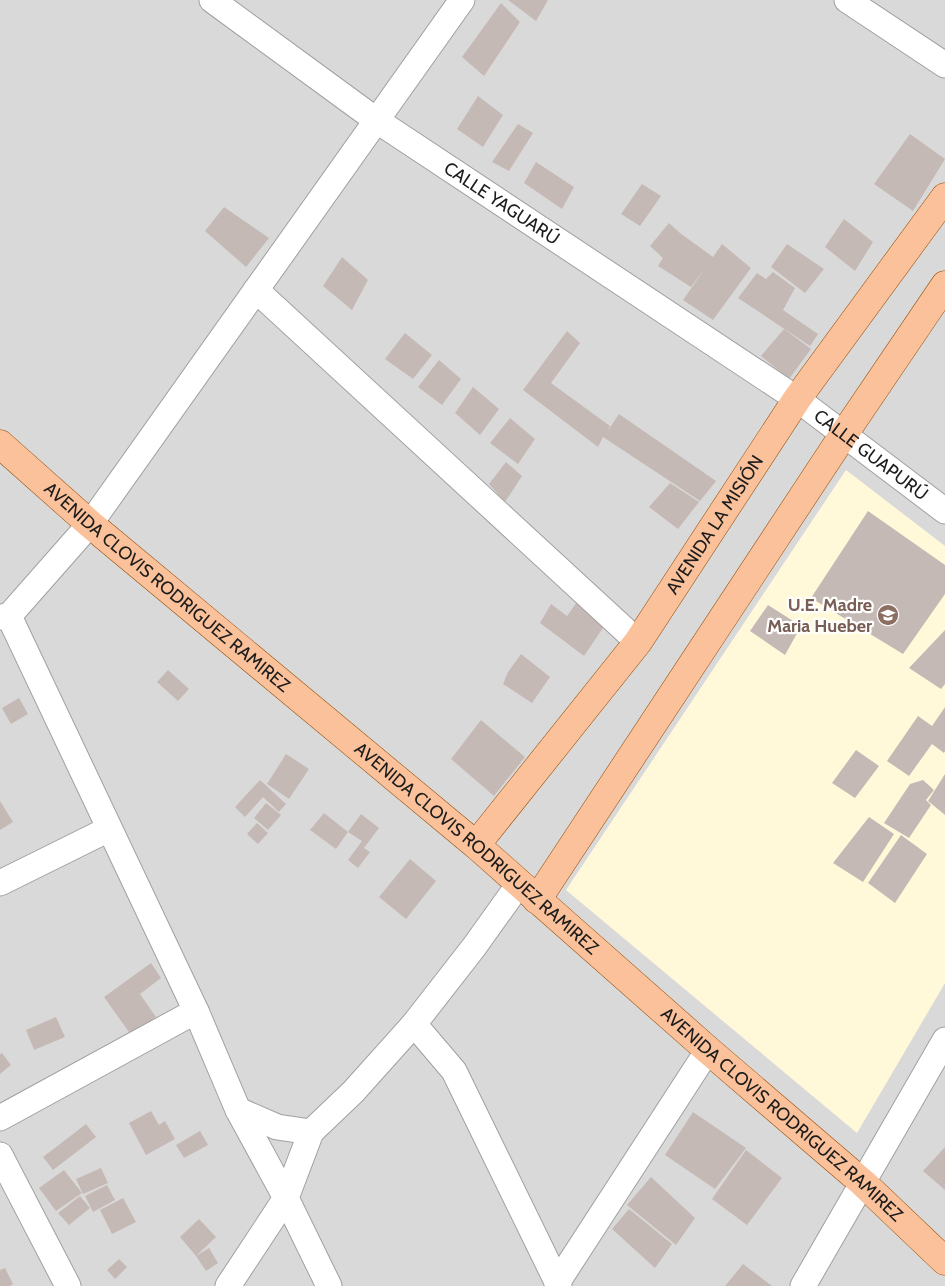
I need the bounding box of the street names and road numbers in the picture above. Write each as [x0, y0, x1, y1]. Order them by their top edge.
street label: CALLE YAGUARÚ [440, 157, 564, 250]
street label: CALLE GUAPURÚ [809, 405, 932, 505]
street label: AVENIDA LA MISIÓN [661, 451, 768, 598]
street label: AVENIDA CLOVIS RODRIGUEZ RAMIREZ [40, 478, 294, 697]
street label: AVENIDA CLOVIS RODRIGUEZ RAMIREZ [350, 738, 603, 959]
street label: AVENIDA CLOVIS RODRIGUEZ RAMIREZ [656, 1003, 907, 1226]

